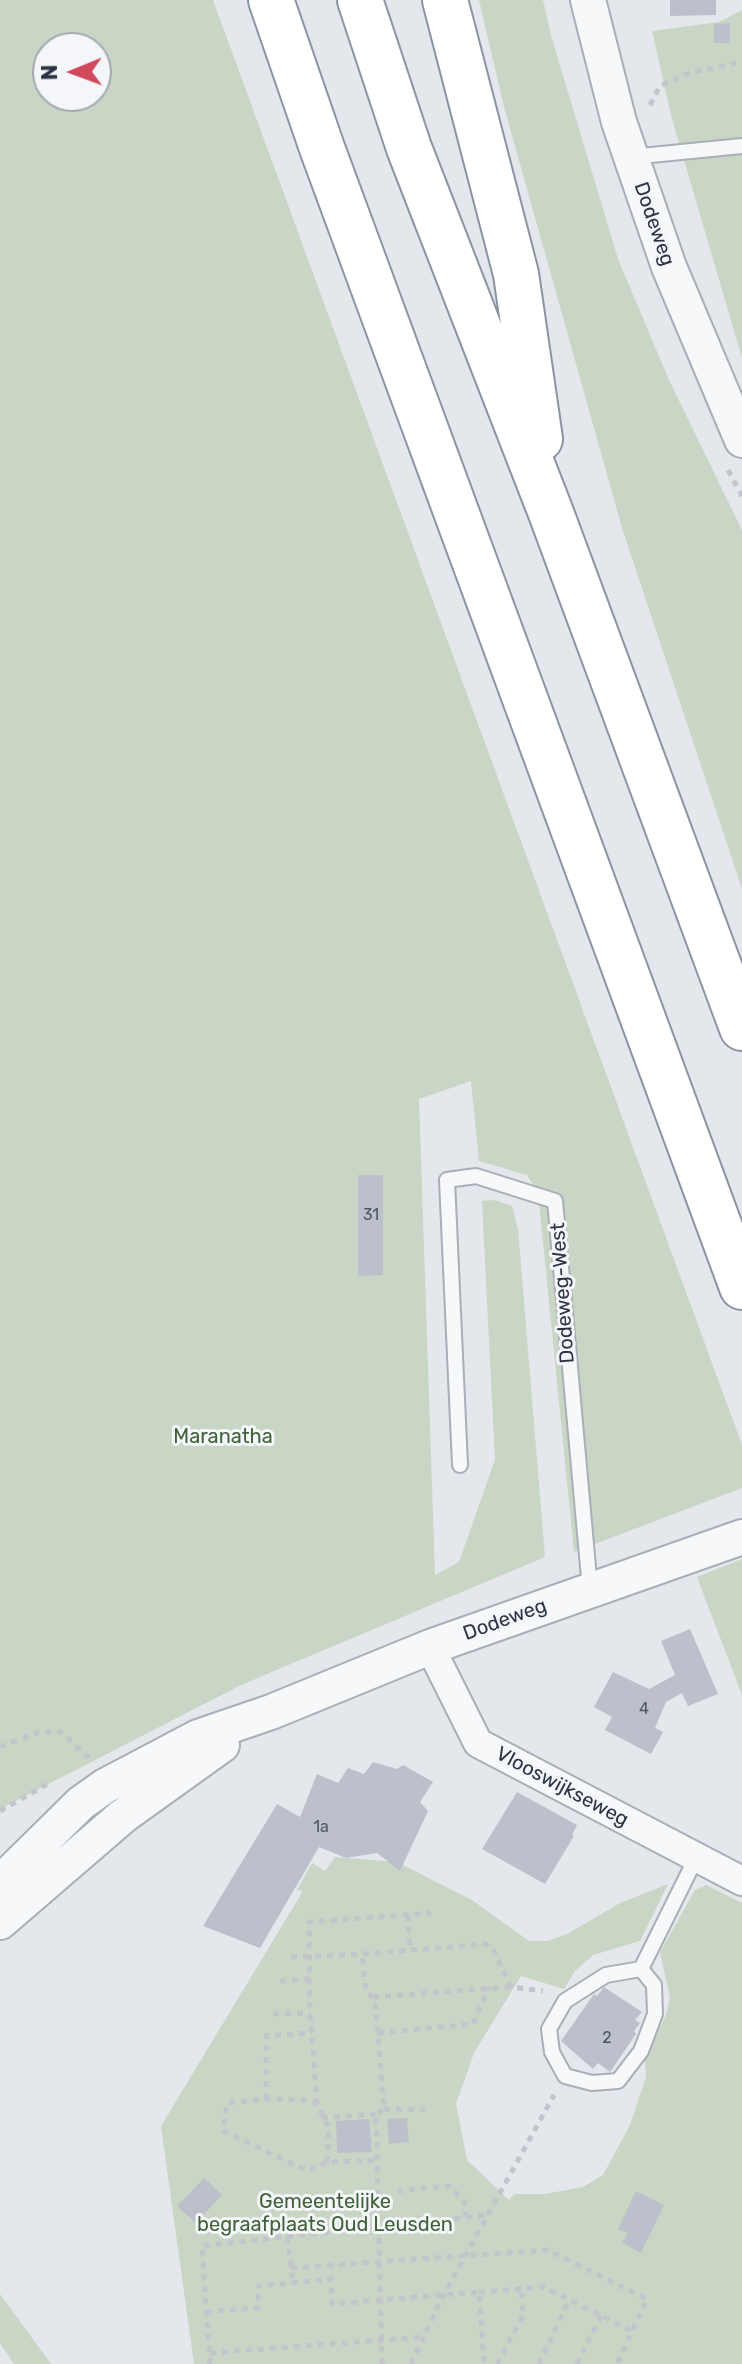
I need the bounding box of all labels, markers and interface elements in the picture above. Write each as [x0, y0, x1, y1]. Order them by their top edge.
north arrow [32, 32, 112, 112]
text: N [36, 64, 63, 81]
street label: Dodeweg [628, 179, 680, 269]
house number: 31 [363, 1205, 379, 1225]
street label: Dodeweg-West [546, 1222, 580, 1364]
park label: Maranatha [173, 1425, 273, 1449]
street label: Dodeweg [460, 1594, 550, 1646]
house number: 4 [639, 1699, 649, 1719]
street label: Vlooswijkseweg [491, 1742, 633, 1832]
house number: 1a [313, 1817, 329, 1837]
house number: 2 [602, 2028, 612, 2048]
park label: Gemeentelijke begraafplaats Oud Leusden [197, 2190, 453, 2237]

